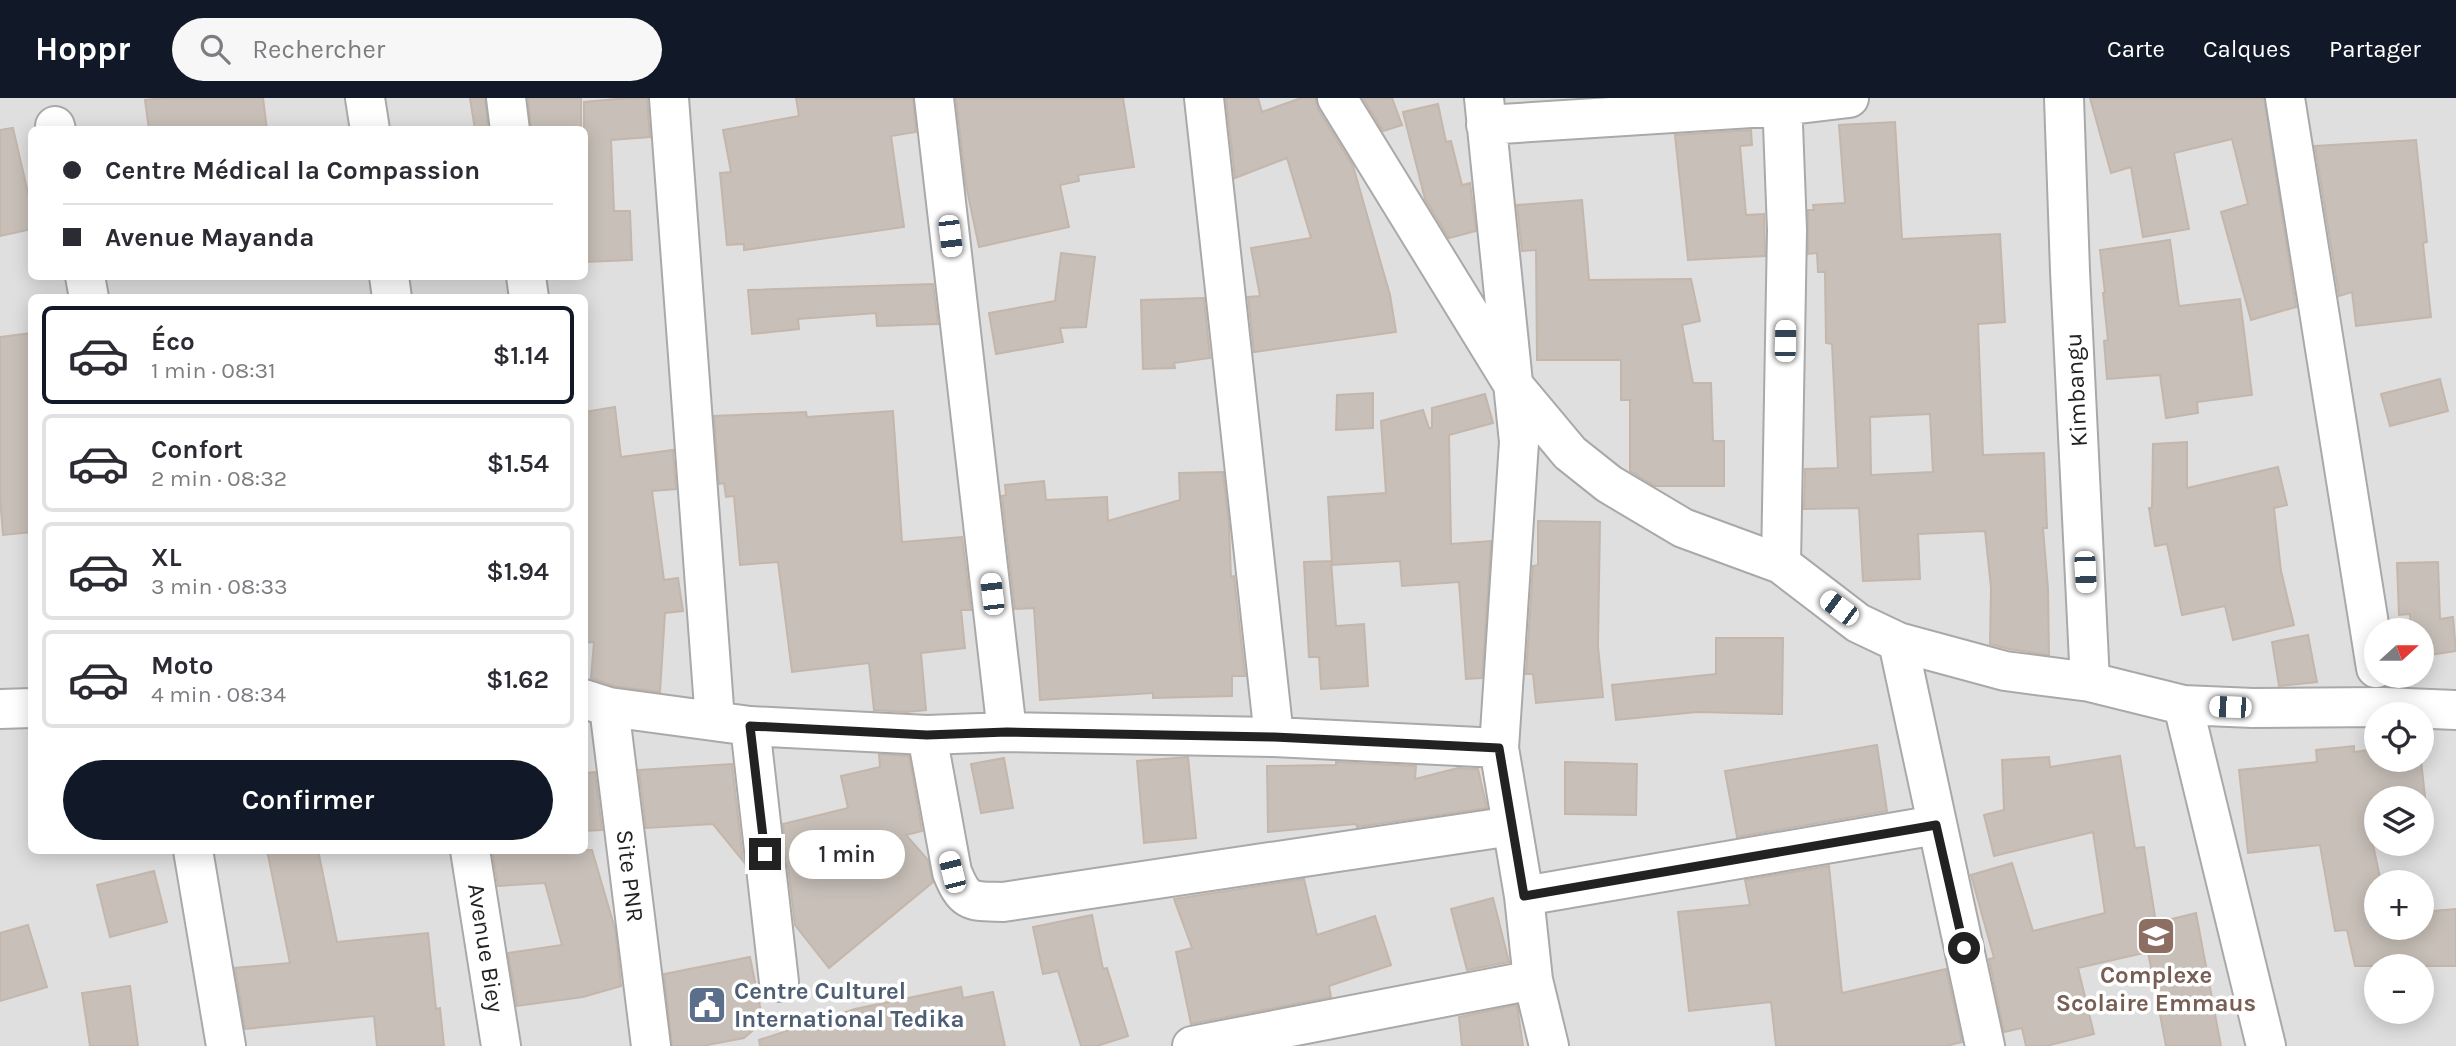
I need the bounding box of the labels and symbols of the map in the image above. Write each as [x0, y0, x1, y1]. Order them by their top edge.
car [938, 214, 963, 258]
car [1775, 320, 1796, 362]
street label: Kimbangu [2059, 332, 2093, 448]
car [2074, 550, 2097, 594]
car [980, 572, 1005, 616]
car [1816, 587, 1863, 629]
north arrow [2364, 618, 2434, 688]
car [2209, 696, 2252, 718]
street label: Site PNR [610, 828, 650, 924]
callout: 1 min [790, 830, 905, 878]
route end [749, 838, 781, 870]
car [937, 849, 968, 895]
street label: Avenue Biey [462, 881, 510, 1015]
school or university icon: Complexe Scolaire Emmaus [2135, 915, 2177, 957]
route start [1948, 932, 1980, 964]
place label: Complexe Scolaire Emmaus [2056, 961, 2256, 1017]
place label: Centre Culturel International Tedika [734, 977, 965, 1033]
public building icon: Centre Culturel International Tedika [686, 984, 728, 1026]

